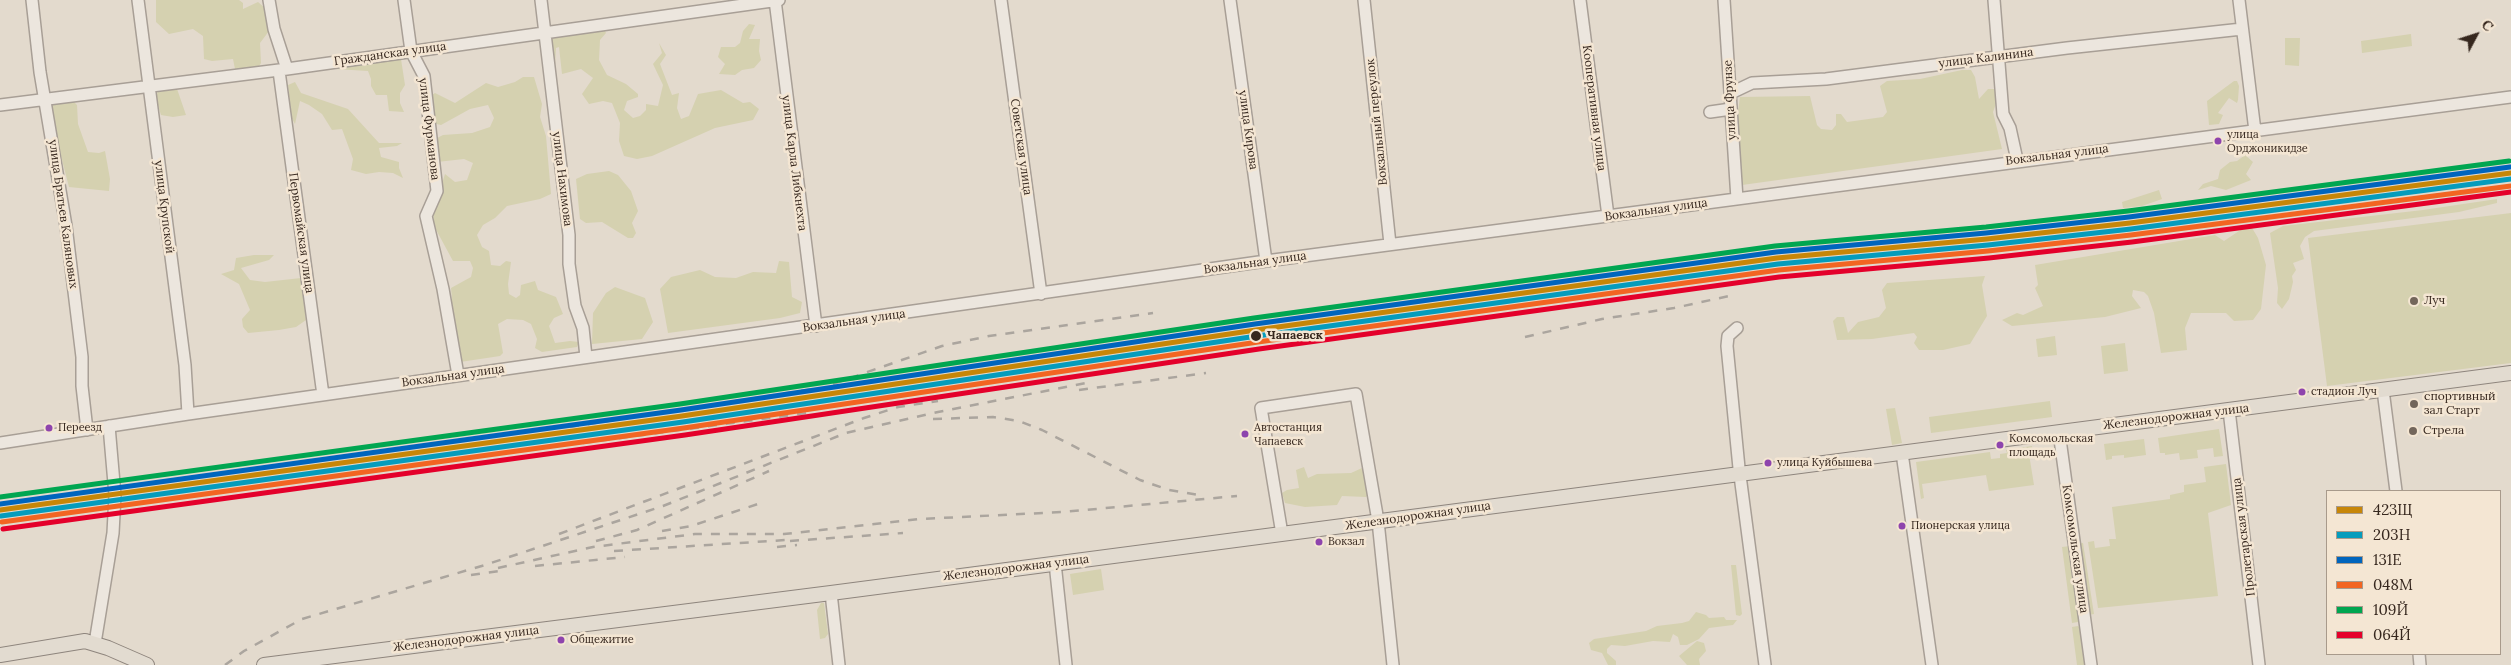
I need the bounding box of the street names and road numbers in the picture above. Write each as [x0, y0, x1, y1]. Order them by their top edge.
street label: Гражданская улица [333, 39, 447, 69]
street label: Кооперативная улица [1579, 44, 1609, 172]
street label: улица Калинина [1938, 45, 2034, 71]
street label: Вокзальный переулок [1363, 58, 1391, 186]
street label: улица Фрунзе [1721, 59, 1739, 141]
street label: улица Фурманова [416, 77, 442, 181]
street label: улица Кирова [1235, 89, 1261, 171]
street label: улица Карла Либкнехта [779, 94, 809, 232]
street label: Советская улица [1007, 98, 1035, 196]
street label: улица Нахимова [549, 131, 575, 227]
street label: улица Братьев Каляновых [45, 139, 81, 289]
street label: Вокзальная улица [2005, 142, 2109, 168]
street label: улица Крупской [151, 160, 177, 254]
street label: Первомайская улица [285, 172, 317, 294]
street label: Вокзальная улица [1604, 196, 1708, 224]
street label: Вокзальная улица [1203, 249, 1307, 277]
street label: Вокзальная улица [802, 307, 906, 335]
street label: Вокзальная улица [401, 362, 505, 390]
street label: Железнодорожная улица [2102, 401, 2250, 433]
street label: Пролетарская улица [2230, 477, 2258, 597]
street label: Комсомольская улица [2059, 484, 2091, 614]
street label: Железнодорожная улица [1344, 499, 1492, 533]
street label: Железнодорожная улица [942, 552, 1090, 584]
street label: Железнодорожная улица [392, 623, 540, 655]

